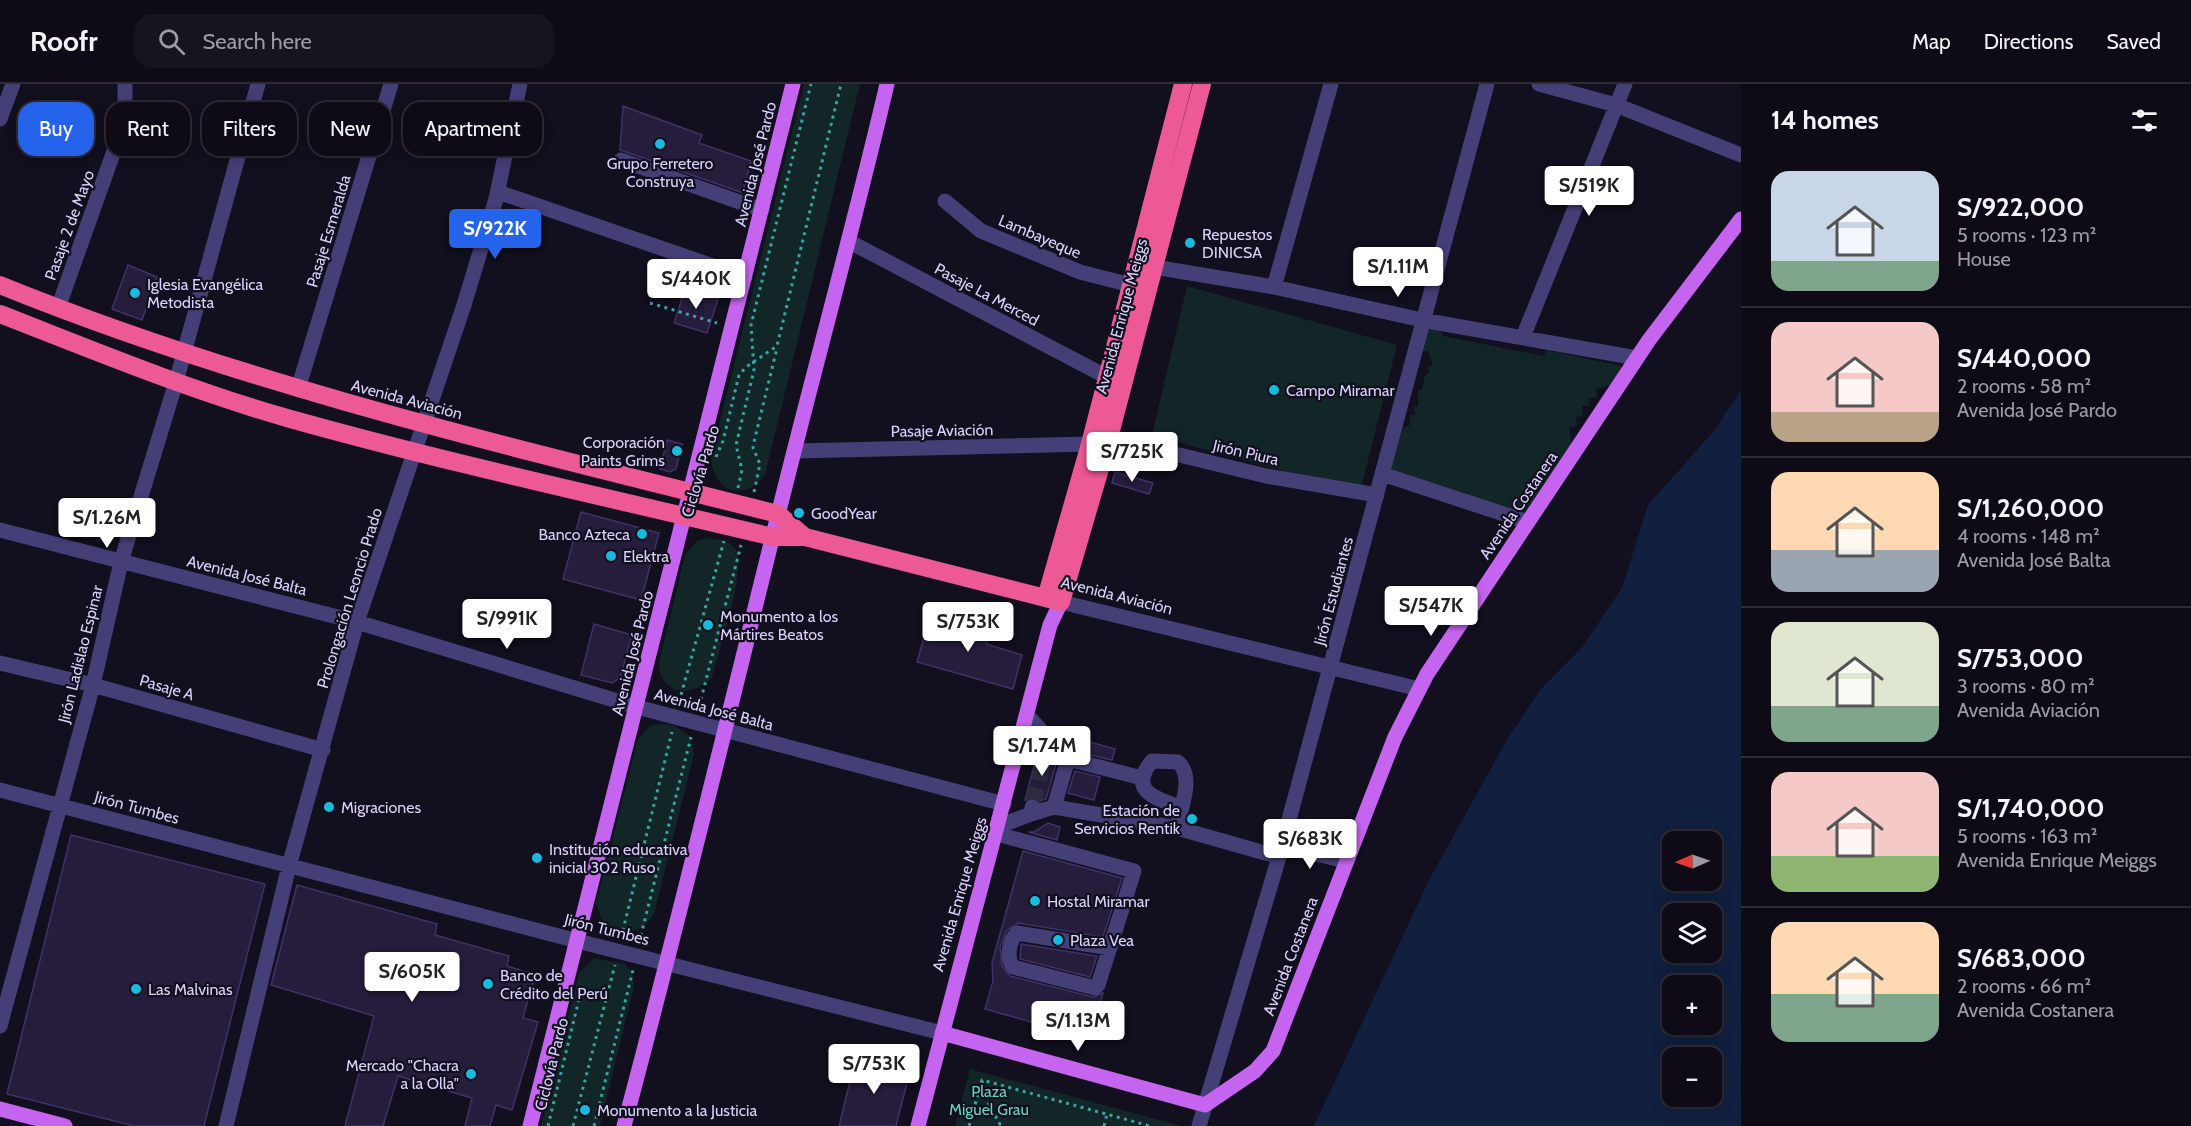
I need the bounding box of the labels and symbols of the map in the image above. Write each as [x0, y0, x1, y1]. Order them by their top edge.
street label: Avenida José Pardo [731, 100, 780, 228]
marker: Grupo Ferretero Construya [653, 137, 667, 151]
place label: Grupo Ferretero Construya [607, 154, 713, 191]
pin: S/519K [1540, 166, 1638, 217]
street label: Pasaje 2 de Mayo [41, 167, 98, 283]
street label: Pasaje Esmeralda [302, 172, 355, 290]
pin: S/922K [446, 209, 544, 260]
street label: Lambayeque [996, 211, 1084, 262]
place label: Repuestos DINICSA [1202, 225, 1273, 262]
street label: Avenida Enrique Meiggs [1092, 236, 1151, 396]
marker: Repuestos DINICSA [1183, 236, 1197, 250]
pin: S/1.11M [1343, 247, 1453, 298]
pin: S/440K [647, 259, 745, 310]
street label: Pasaje La Merced [931, 259, 1042, 330]
place label: Iglesia Evangélica Metodista [147, 275, 264, 312]
marker: Iglesia Evangélica Metodista [128, 286, 142, 300]
street label: Avenida Aviación [349, 376, 465, 423]
place label: Campo Miramar [1286, 381, 1395, 400]
marker: Campo Miramar [1267, 383, 1281, 397]
street label: Pasaje Aviación [890, 420, 994, 441]
street label: Ciclovía Pardo [677, 423, 724, 519]
pin: S/725K [1083, 432, 1181, 483]
place label: Corporación Paints Grims [581, 433, 665, 470]
street label: Jirón Piura [1210, 435, 1281, 469]
marker: Corporación Paints Grims [670, 444, 684, 458]
street label: Avenida Costanera [1475, 448, 1562, 563]
pin: S/1.26M [52, 498, 162, 549]
place label: GoodYear [811, 504, 878, 523]
street label: Prolongación Leoncio Prado [313, 505, 386, 691]
marker: GoodYear [792, 506, 806, 520]
place label: Banco Azteca [538, 525, 630, 544]
marker: Banco Azteca [635, 527, 649, 541]
street label: Jirón Estudiantes [1310, 534, 1357, 648]
place label: Elektra [623, 547, 669, 566]
marker: Elektra [604, 549, 618, 563]
street label: Avenida José Balta [185, 551, 309, 600]
street label: Avenida Aviación [1059, 572, 1175, 619]
street label: Jirón Ladislao Espinar [54, 582, 107, 726]
pin: S/547K [1382, 586, 1480, 637]
street label: Avenida José Pardo [608, 589, 657, 717]
pin: S/991K [458, 599, 556, 650]
pin: S/753K [919, 602, 1017, 653]
place label: Monumento a los Mártires Beatos [720, 607, 838, 644]
marker: Monumento a los Mártires Beatos [701, 618, 715, 632]
street label: Pasaje A [137, 671, 197, 704]
street label: Avenida José Balta [652, 684, 776, 735]
pin: S/1.74M [987, 726, 1097, 777]
street label: Jirón Tumbes [92, 787, 182, 828]
place label: Migraciones [341, 798, 421, 817]
marker: Migraciones [322, 800, 336, 814]
place label: Estación de Servicios Rentik [1074, 801, 1181, 838]
marker: Estación de Servicios Rentik [1185, 812, 1199, 826]
street label: Avenida Enrique Meiggs [928, 814, 991, 974]
pin: S/683K [1261, 819, 1359, 870]
north arrow [1662, 831, 1722, 891]
place label: Institución educativa inicial 302 Ruso [549, 840, 688, 877]
marker: Institución educativa inicial 302 Ruso [530, 851, 544, 865]
place label: Hostal Miramar [1047, 892, 1151, 911]
marker: Hostal Miramar [1028, 894, 1042, 908]
street label: Avenida Costanera [1259, 894, 1322, 1018]
street label: Jirón Tumbes [562, 910, 652, 949]
place label: Plaza Vea [1070, 931, 1134, 950]
marker: Plaza Vea [1051, 933, 1065, 947]
pin: S/605K [363, 952, 461, 1003]
place label: Banco de Crédito del Perú [500, 966, 608, 1003]
marker: Banco de Crédito del Perú [481, 977, 495, 991]
place label: Las Malvinas [148, 980, 233, 999]
marker: Las Malvinas [129, 982, 143, 996]
pin: S/1.13M [1023, 1001, 1133, 1052]
street label: Ciclovía Pardo [531, 1016, 572, 1113]
pin: S/753K [825, 1044, 923, 1095]
place label: Mercado "Chacra a la Olla" [346, 1056, 459, 1093]
marker: Mercado "Chacra a la Olla" [464, 1067, 478, 1081]
park label: Plaza Miguel Grau [949, 1082, 1029, 1119]
place label: Monumento a la Justicia [597, 1101, 757, 1120]
marker: Monumento a la Justicia [578, 1103, 592, 1117]

